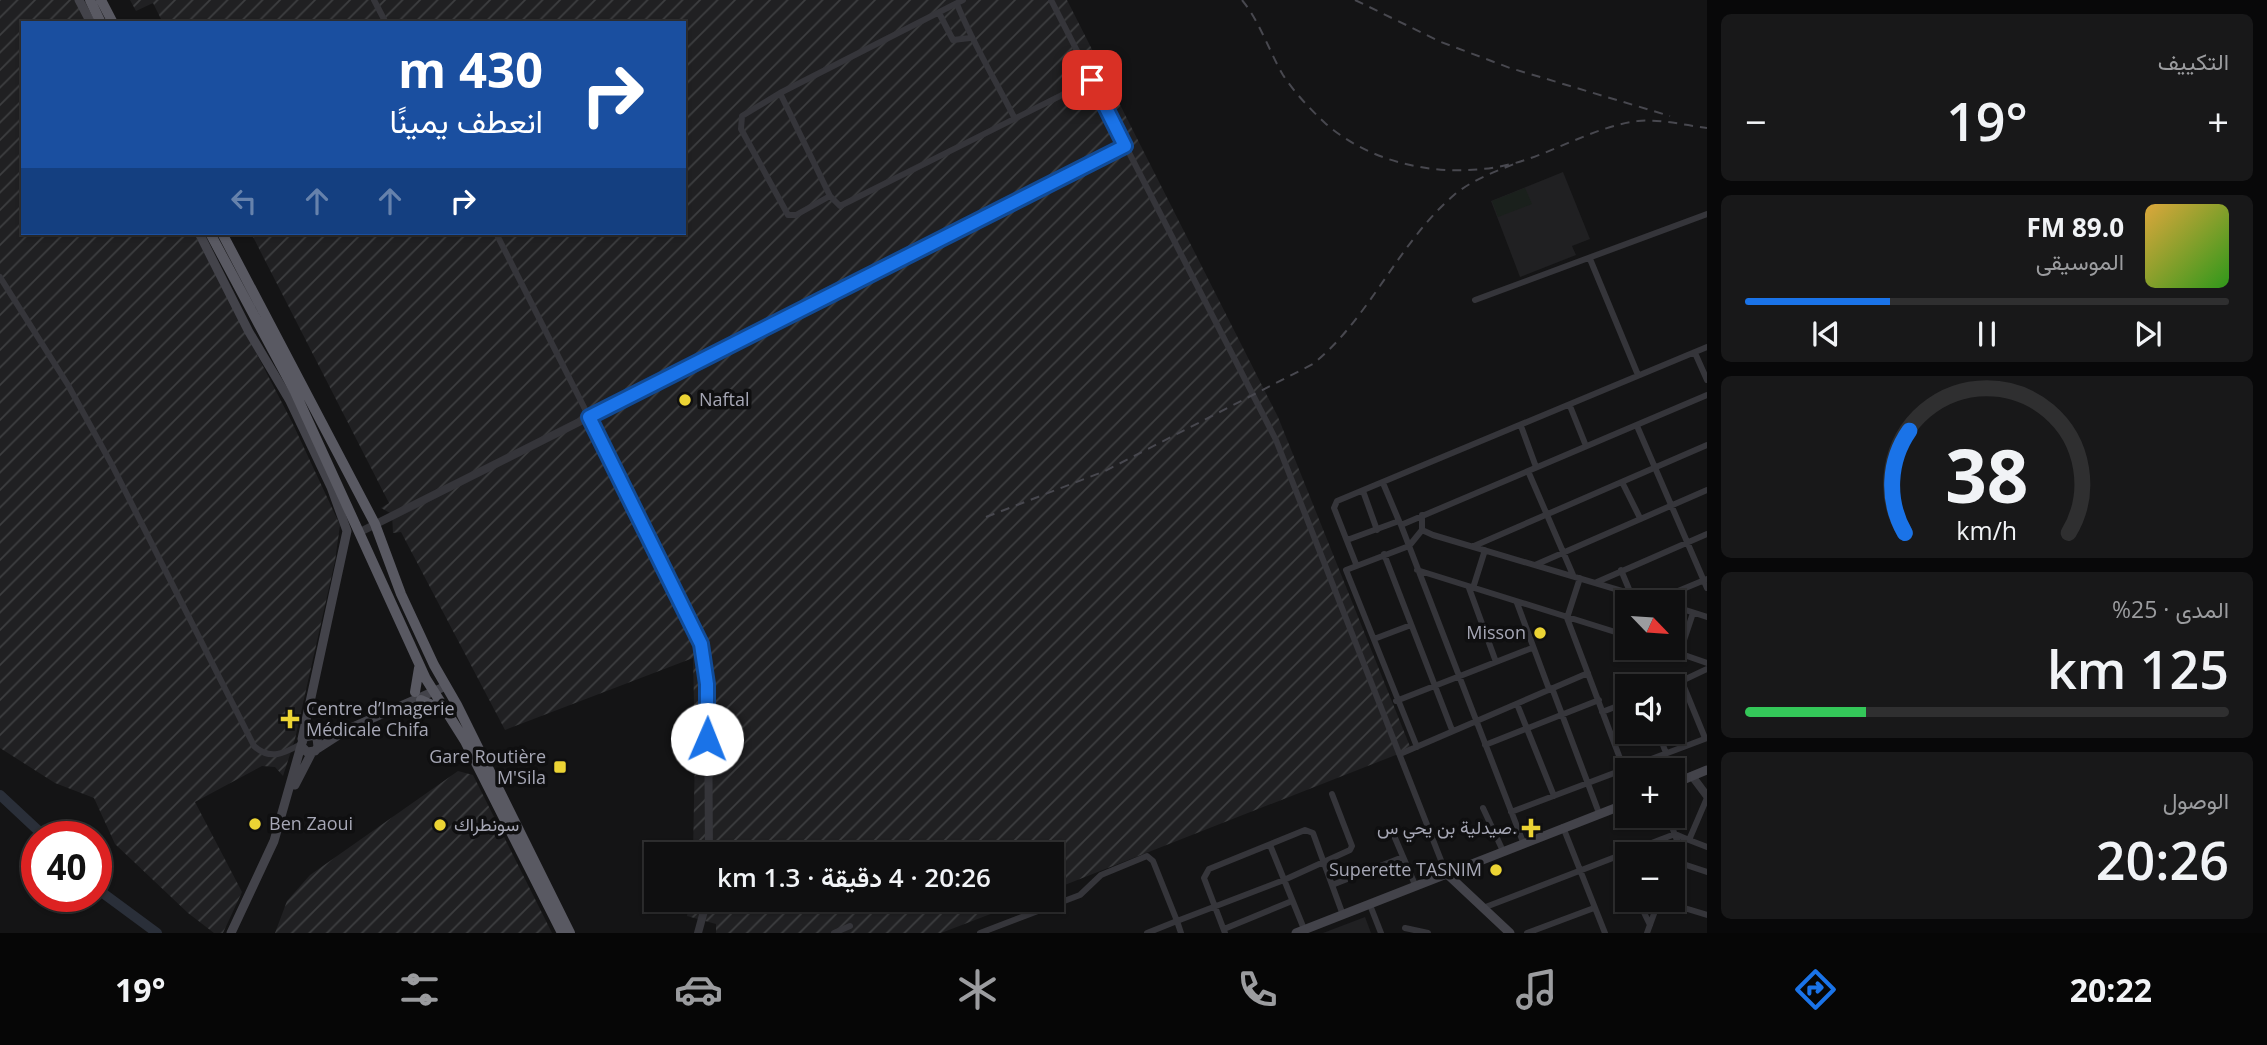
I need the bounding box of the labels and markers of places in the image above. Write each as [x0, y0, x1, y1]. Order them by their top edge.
pin [1062, 50, 1122, 110]
place label: Naftal [699, 387, 750, 411]
marker: Naftal [677, 392, 693, 408]
place label: Misson [1466, 620, 1526, 644]
marker: Misson [1532, 625, 1548, 641]
place label: Centre d’Imagerie Médicale Chifa [306, 696, 455, 741]
marker: Centre d’Imagerie Médicale Chifa [280, 709, 300, 729]
place label: Gare Routière M'Sila [429, 744, 546, 789]
marker: Gare Routière M'Sila [552, 759, 568, 775]
place label: Ben Zaoui [269, 811, 353, 835]
place label: سونطراك [454, 812, 519, 836]
place label: صيدلية بن يحي س. [1377, 815, 1517, 843]
marker: Ben Zaoui [247, 816, 263, 832]
marker: سونطراك [432, 817, 448, 833]
marker: صيدلية بن يحي س. [1523, 820, 1539, 836]
place label: Superette TASNIM [1329, 857, 1482, 881]
marker: Superette TASNIM [1488, 862, 1504, 878]

